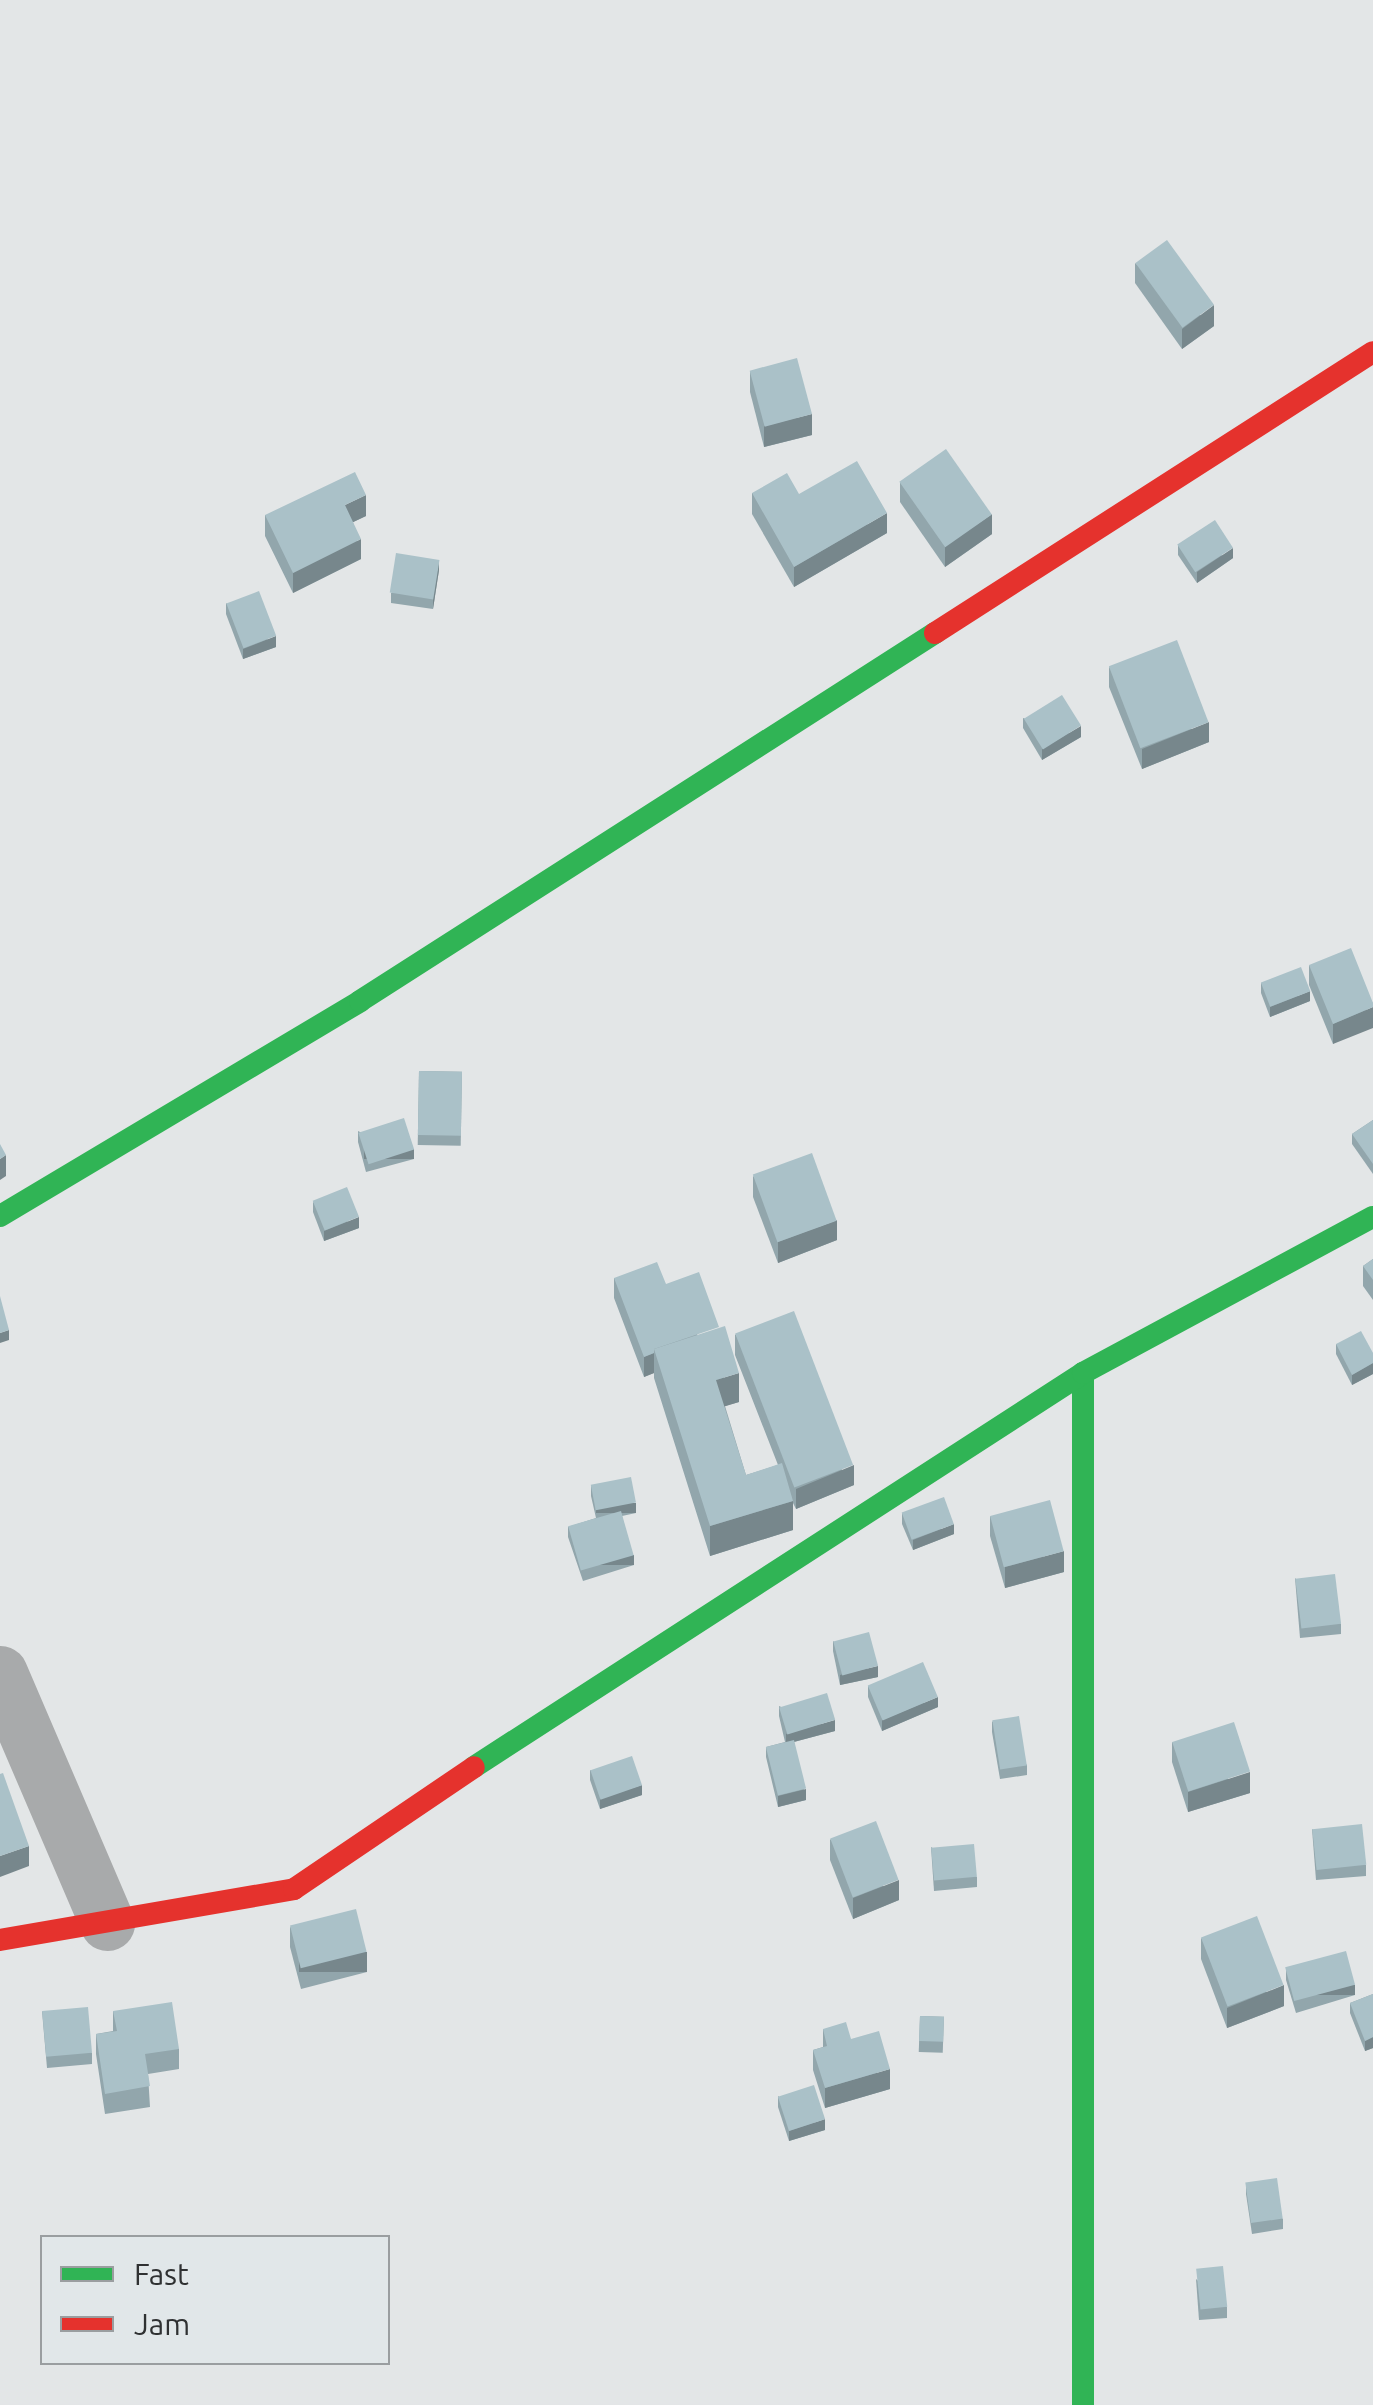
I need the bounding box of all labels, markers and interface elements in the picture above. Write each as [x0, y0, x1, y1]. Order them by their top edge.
legend [40, 2235, 390, 2365]
text: Fast [134, 2257, 189, 2291]
text: Jam [134, 2307, 190, 2341]

